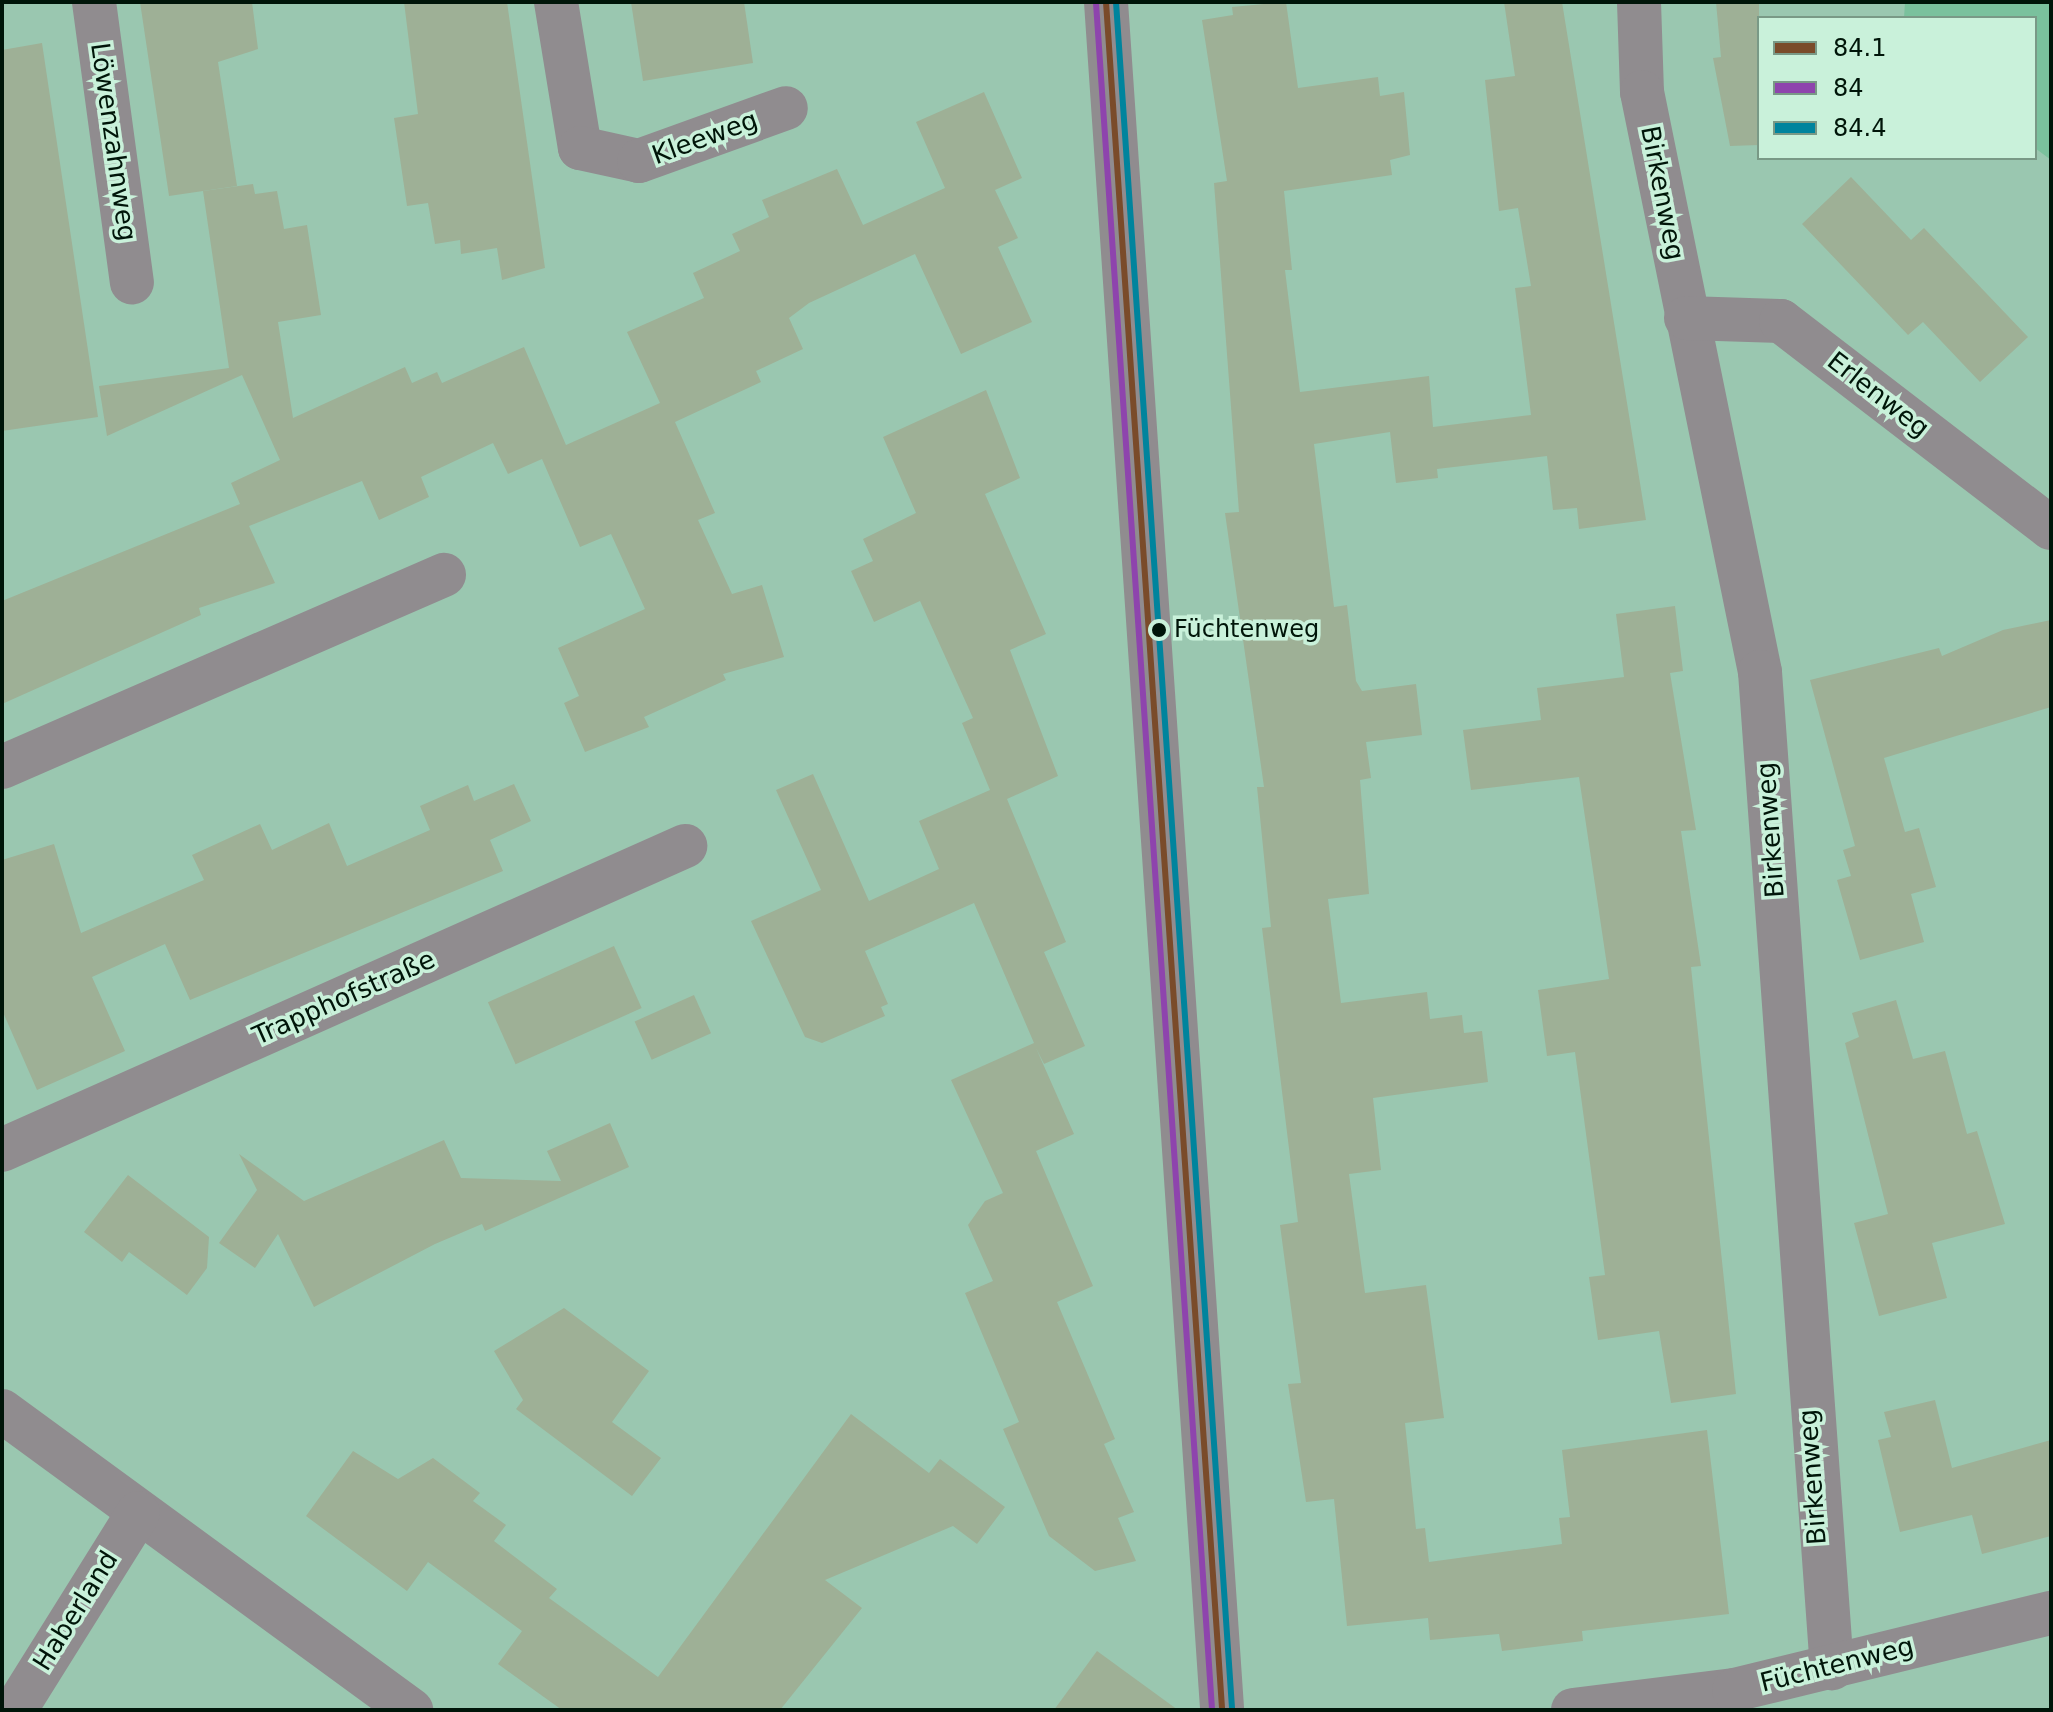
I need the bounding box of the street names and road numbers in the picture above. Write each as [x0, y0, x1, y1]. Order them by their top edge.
street label: Löwenzahnweg [84, 41, 142, 243]
street label: Kleeweg [648, 105, 762, 171]
street label: Birkenweg [1634, 123, 1690, 263]
street label: Erlenweg [1821, 346, 1935, 444]
street label: Birkenweg [1751, 761, 1791, 899]
street label: Trapphofstraße [248, 944, 440, 1052]
street label: Birkenweg [1793, 1408, 1833, 1546]
street label: Haberland [27, 1546, 125, 1676]
street label: Füchtenweg [1757, 1631, 1917, 1699]

